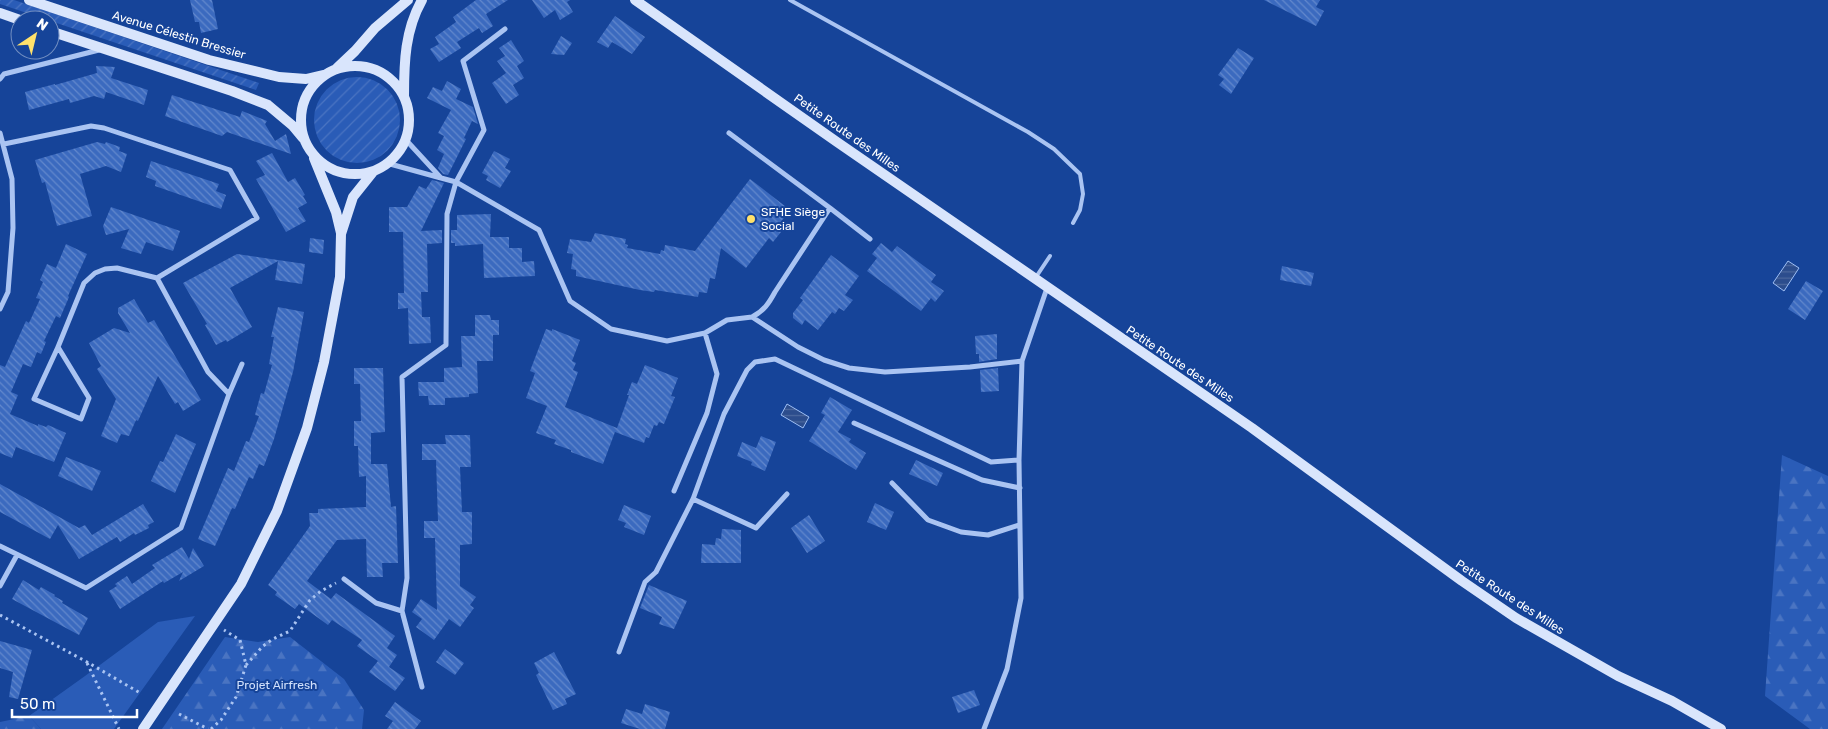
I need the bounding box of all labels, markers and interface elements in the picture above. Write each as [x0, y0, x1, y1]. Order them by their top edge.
street label: Avenue Célestin Bressier [111, 8, 248, 62]
north arrow [10, 10, 60, 60]
text: N [33, 15, 51, 35]
street label: Petite Route des Milles [791, 91, 903, 175]
place label: SFHE Siège Social [761, 205, 826, 233]
marker: SFHE Siège Social [745, 213, 757, 225]
street label: Petite Route des Milles [1124, 323, 1236, 405]
street label: Petite Route des Milles [1453, 557, 1567, 637]
park label: Projet Airfresh [237, 678, 317, 692]
scale bar [12, 686, 138, 718]
text: 50 m [20, 695, 55, 713]

